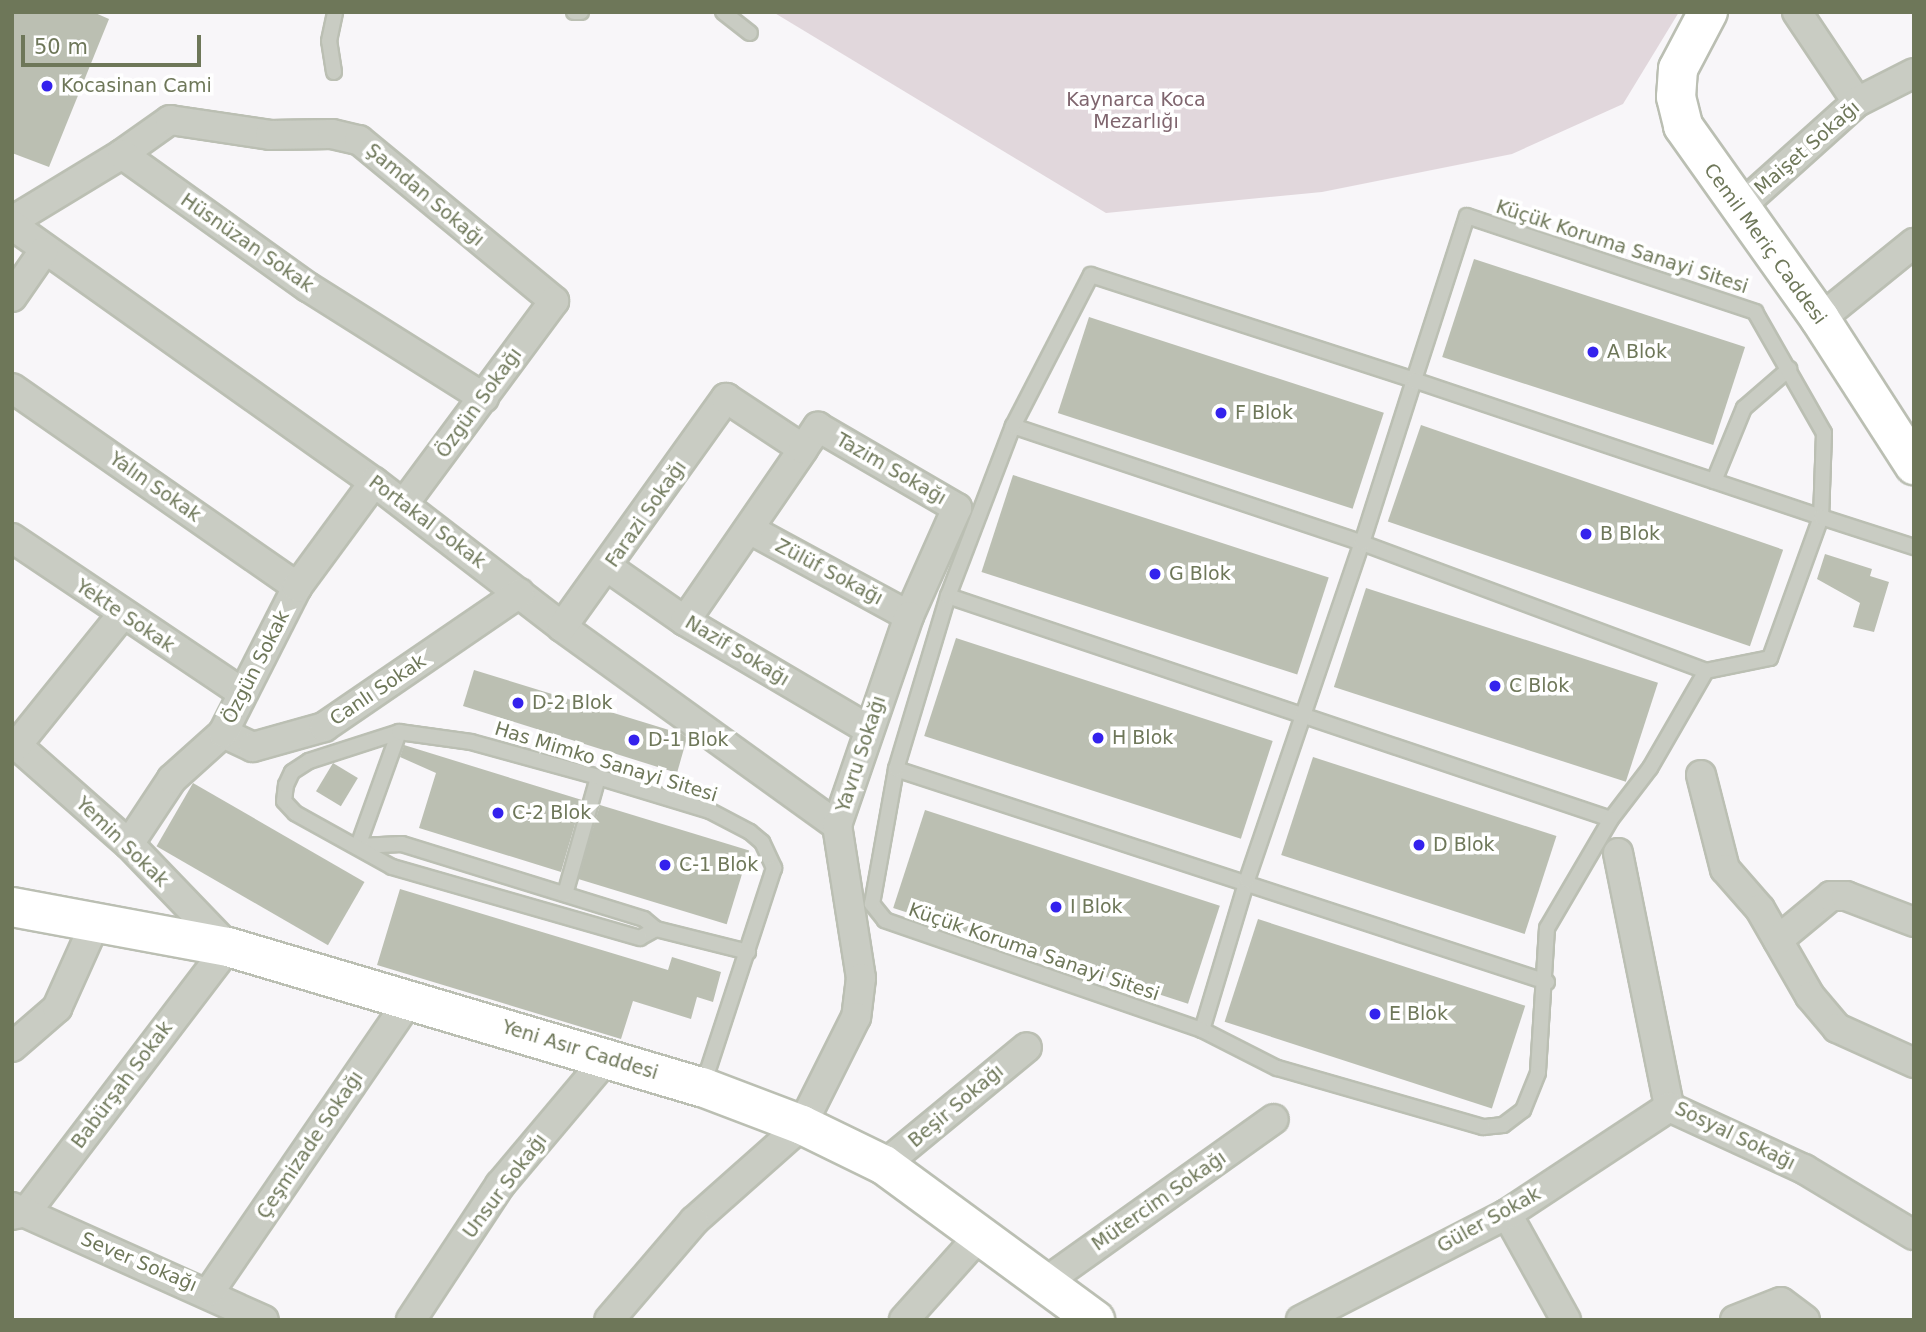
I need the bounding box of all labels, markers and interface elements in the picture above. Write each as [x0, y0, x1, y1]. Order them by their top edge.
scale bar [24, 21, 205, 65]
text: 50 m [34, 35, 88, 59]
place label: Kocasinan Cami [61, 75, 212, 97]
marker: Kocasinan Cami [39, 78, 55, 94]
park label: Kaynarca Koca Mezarlığı [1066, 89, 1206, 133]
street label: Maişet Sokağı [1750, 96, 1864, 200]
street label: Şamdan Sokağı [361, 139, 489, 251]
street label: Cemil Meriç Caddesi [1699, 159, 1831, 329]
street label: Hüsnüzan Sokak [176, 189, 318, 297]
street label: Küçük Koruma Sanayi Sitesi [1493, 195, 1751, 299]
place label: A Blok [1607, 341, 1667, 363]
street label: Özgün Sokağı [431, 344, 527, 462]
marker: A Blok [1585, 344, 1601, 360]
place label: F Blok [1235, 402, 1293, 424]
marker: F Blok [1213, 405, 1229, 421]
street label: Tazim Sokağı [832, 428, 950, 510]
street label: Yalın Sokak [105, 447, 205, 527]
street label: Farazi Sokağı [601, 456, 691, 572]
street label: Portakal Sokak [364, 471, 490, 573]
place label: B Blok [1600, 523, 1660, 545]
marker: B Blok [1578, 526, 1594, 542]
street label: Zülüf Sokağı [771, 534, 887, 610]
place label: G Blok [1169, 563, 1231, 585]
marker: G Blok [1147, 566, 1163, 582]
street label: Yekte Sokak [71, 575, 179, 657]
street label: Özgün Sokak [218, 607, 294, 727]
street label: Nazif Sokağı [681, 611, 793, 691]
street label: Canlı Sokak [326, 650, 430, 730]
place label: C Blok [1509, 675, 1569, 697]
marker: C Blok [1487, 678, 1503, 694]
place label: D-2 Blok [532, 692, 613, 714]
street label: Yavru Sokağı [831, 693, 891, 815]
marker: D-2 Blok [510, 695, 526, 711]
street label: Has Mimko Sanayi Sitesi [492, 717, 720, 807]
place label: H Blok [1112, 727, 1173, 749]
place label: D-1 Blok [648, 729, 729, 751]
marker: H Blok [1090, 730, 1106, 746]
marker: D-1 Blok [626, 732, 642, 748]
street label: Yemin Sokak [71, 792, 173, 892]
place label: C-2 Blok [512, 802, 591, 824]
marker: C-2 Blok [490, 805, 506, 821]
place label: D Blok [1433, 834, 1495, 856]
marker: D Blok [1411, 837, 1427, 853]
place label: C-1 Blok [679, 854, 758, 876]
marker: C-1 Blok [657, 857, 673, 873]
place label: I Blok [1070, 896, 1123, 918]
street label: Küçük Koruma Sanayi Sitesi [906, 898, 1162, 1006]
marker: I Blok [1048, 899, 1064, 915]
place label: E Blok [1389, 1003, 1448, 1025]
marker: E Blok [1367, 1006, 1383, 1022]
street label: Yeni Asır Caddesi [499, 1015, 661, 1085]
street label: Babürşah Sokak [67, 1017, 177, 1153]
street label: Beşir Sokağı [904, 1060, 1008, 1152]
street label: Çeşmizade Sokağı [252, 1067, 368, 1223]
street label: Sosyal Sokağı [1671, 1097, 1799, 1175]
street label: Unsur Sokağı [458, 1129, 552, 1243]
street label: Mütercim Sokağı [1088, 1146, 1230, 1256]
street label: Güler Sokak [1433, 1182, 1545, 1258]
street label: Sever Sokağı [78, 1227, 200, 1297]

